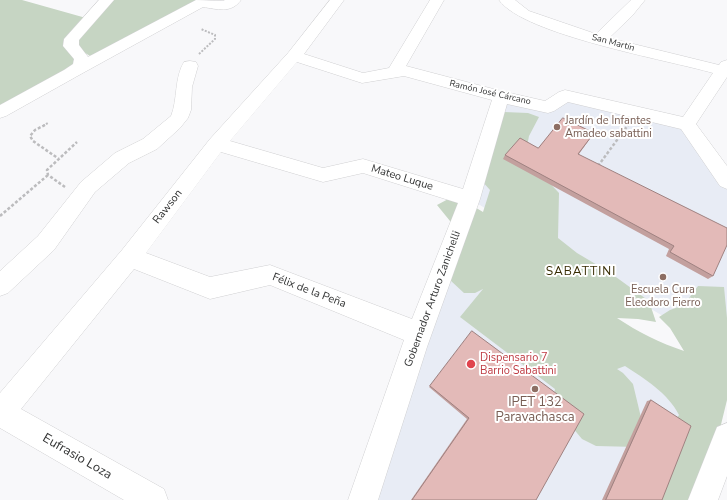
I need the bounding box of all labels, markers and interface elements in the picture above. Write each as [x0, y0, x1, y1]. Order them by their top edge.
street label: San Martín [590, 32, 636, 54]
street label: Ramón José Cárcano [448, 78, 532, 108]
place label: Jardín de Infantes Amadeo sabattini [565, 114, 652, 140]
marker: Jardín de Infantes Amadeo sabattini [552, 122, 562, 132]
street label: Mateo Luque [369, 162, 435, 194]
street label: Rawson [151, 187, 185, 227]
street label: Gobernador Arturo Zanichelli [402, 229, 464, 369]
district label: SABATTINI [546, 265, 616, 279]
street label: Félix de la Peña [270, 271, 348, 311]
marker: Escuela Cura Eleodoro Fierro [658, 272, 668, 282]
place label: Escuela Cura Eleodoro Fierro [625, 283, 701, 309]
place label: Dispensario 7 Barrio Sabattini [480, 351, 556, 377]
marker: Dispensario 7 Barrio Sabattini [465, 358, 477, 370]
marker: IPET 132 Paravachasca [530, 384, 540, 394]
place label: IPET 132 Paravachasca [495, 395, 575, 426]
street label: Eufrasio Loza [40, 431, 114, 483]

